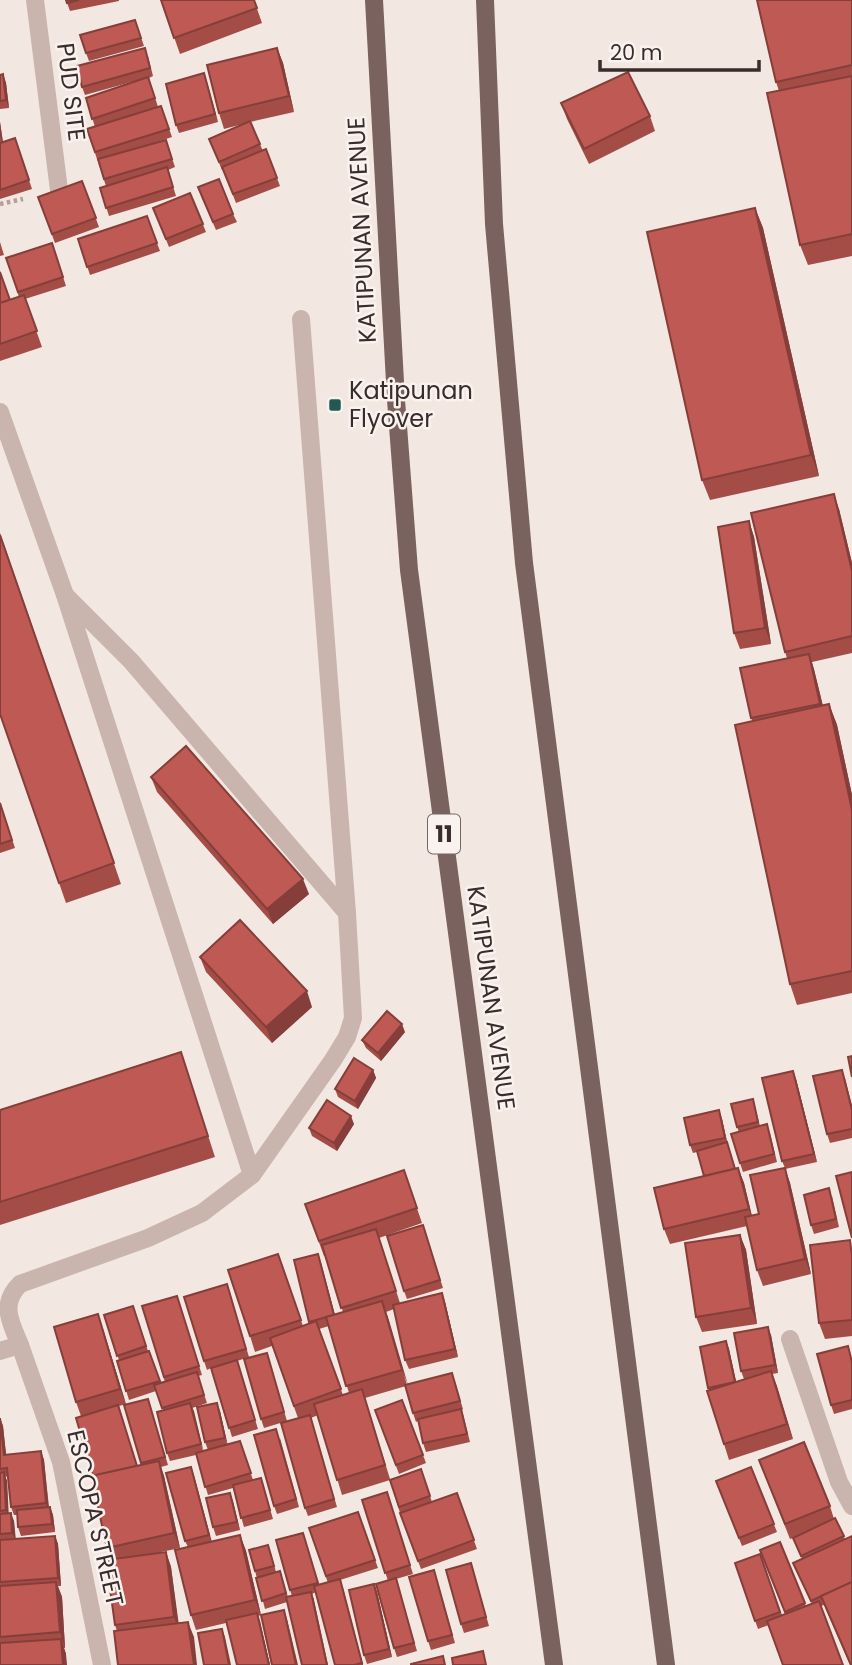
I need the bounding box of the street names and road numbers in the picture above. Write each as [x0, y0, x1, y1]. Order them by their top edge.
street label: PUD SITE [49, 41, 94, 143]
street label: KATIPUNAN AVENUE [339, 116, 384, 344]
road number: 11 [428, 814, 460, 854]
street label: KATIPUNAN AVENUE [459, 884, 524, 1112]
street label: ESCOPA STREET [59, 1427, 132, 1609]

